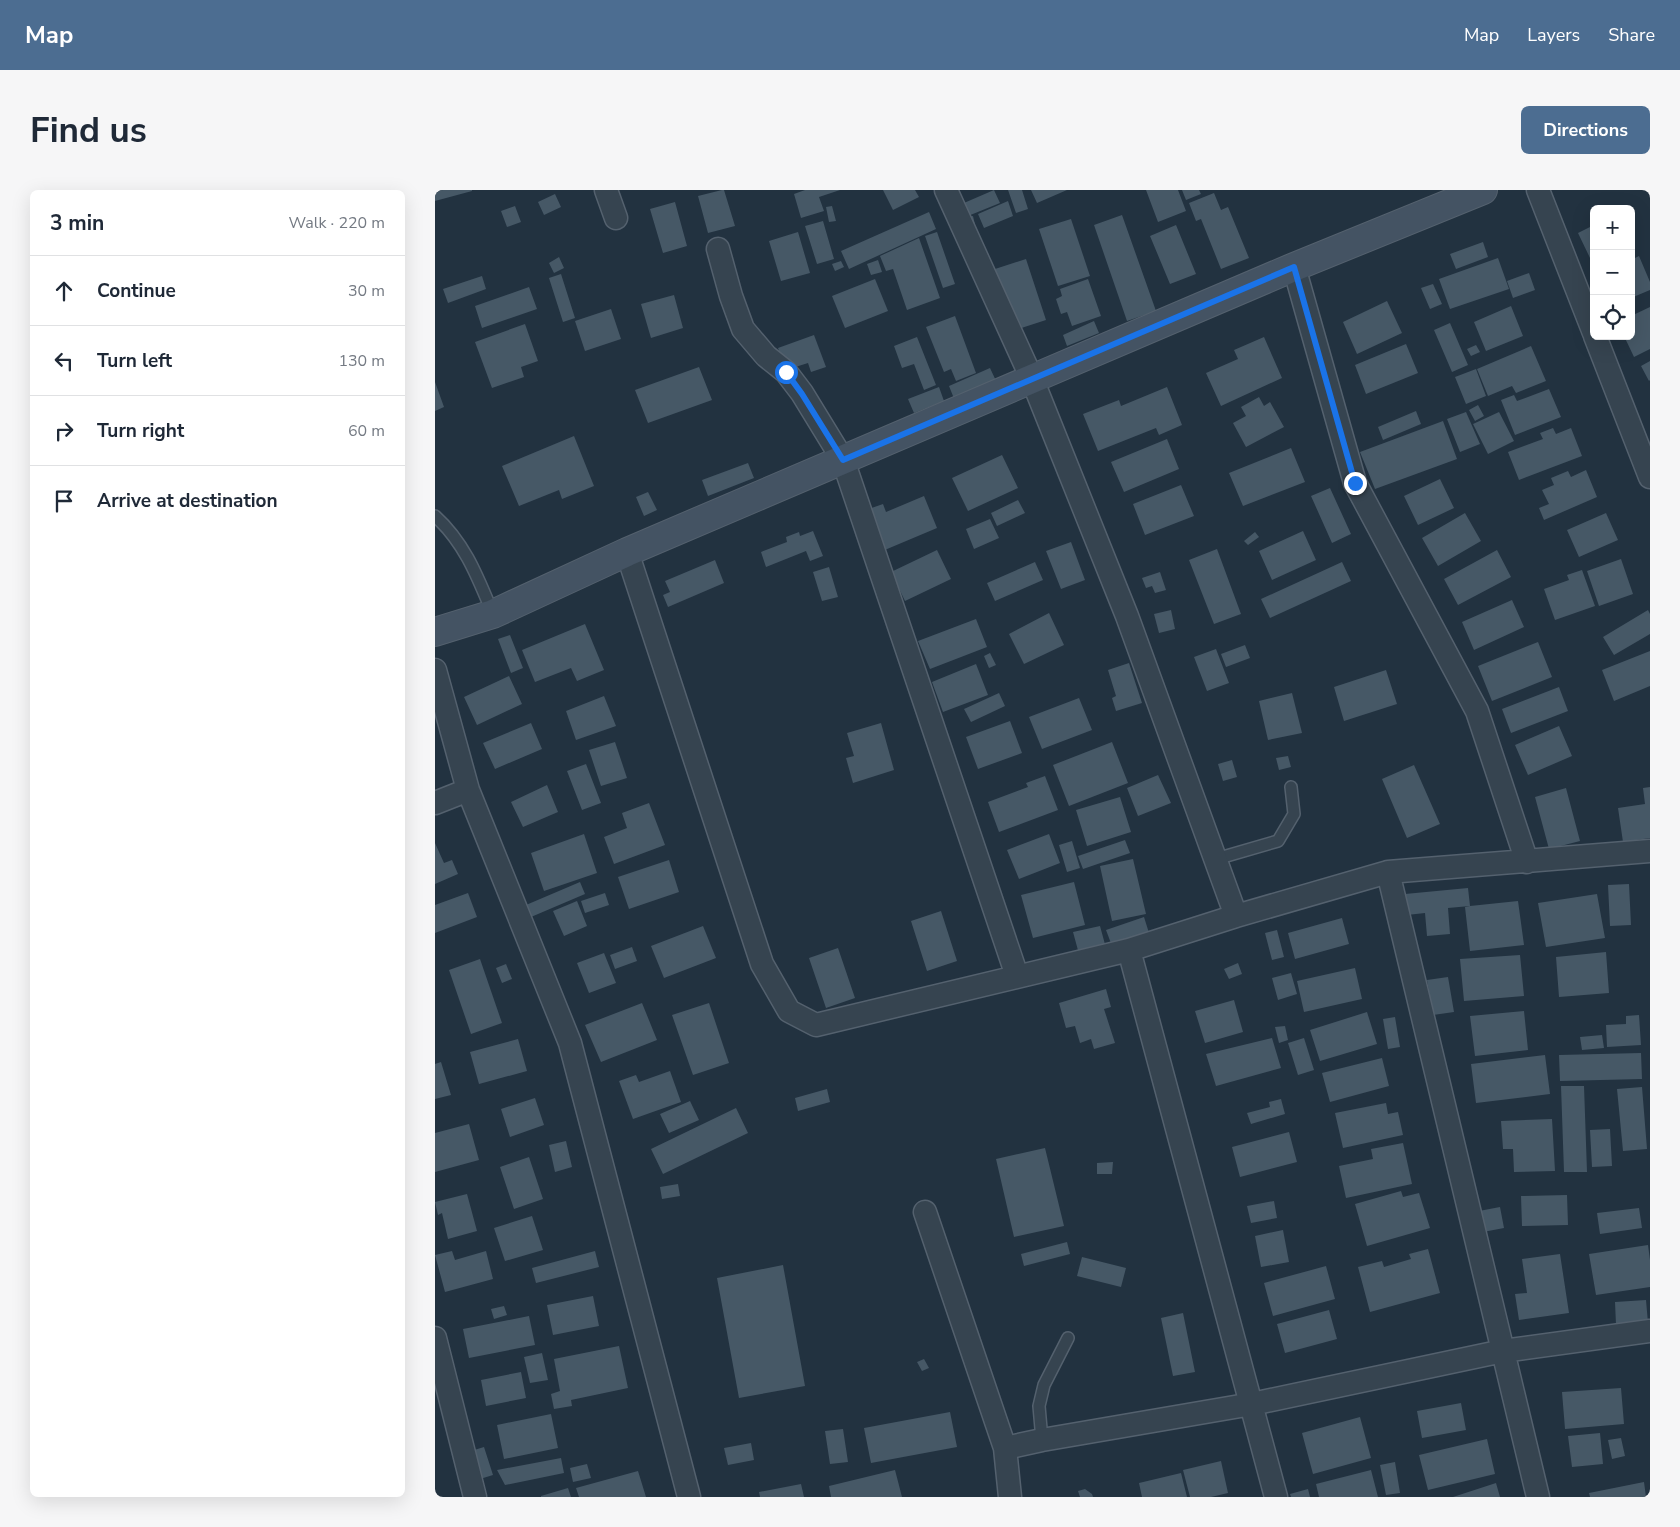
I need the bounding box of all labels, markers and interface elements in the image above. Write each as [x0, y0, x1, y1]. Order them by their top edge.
text: Map [25, 19, 73, 51]
text: Map [1464, 23, 1499, 47]
text: Layers [1527, 23, 1580, 47]
text: Share [1608, 23, 1655, 47]
button: Directions [1521, 106, 1650, 154]
text: Find us [30, 107, 147, 154]
map controls [1590, 205, 1635, 340]
button: + [1590, 205, 1635, 250]
text: 3 min [50, 209, 104, 237]
text: Walk · 220 m [289, 212, 385, 234]
button: − [1590, 250, 1635, 295]
icon: ahead [50, 277, 78, 305]
text: Continue [97, 278, 176, 304]
text: 30 m [348, 280, 385, 302]
button: locate [1590, 295, 1635, 340]
icon: left [50, 347, 78, 375]
text: Turn left [97, 348, 172, 374]
text: 130 m [338, 350, 385, 372]
route start [775, 361, 798, 384]
icon: right [50, 417, 78, 445]
text: Turn right [97, 418, 184, 444]
text: 60 m [348, 420, 385, 442]
route end [1344, 472, 1367, 495]
icon: arrive [50, 487, 78, 515]
text: Arrive at destination [97, 488, 278, 514]

